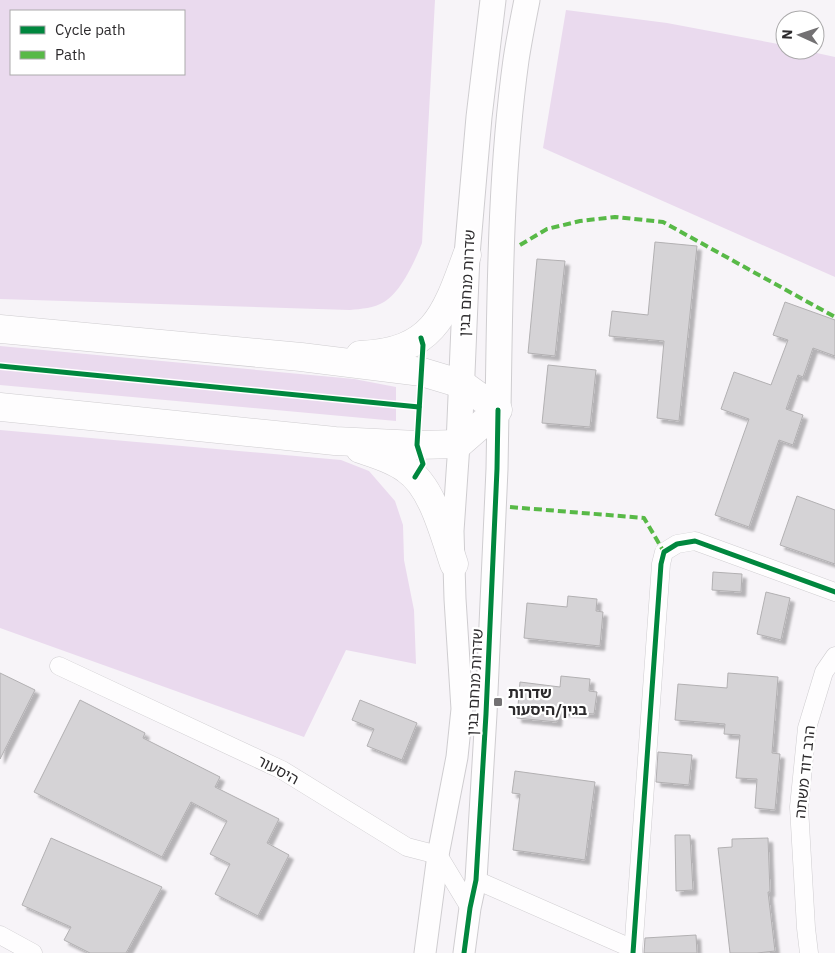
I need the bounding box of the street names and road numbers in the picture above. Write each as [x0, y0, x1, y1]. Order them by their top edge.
street label: שדרות מנחם בגין [454, 229, 479, 337]
street label: שדרות מנחם בגין [462, 628, 487, 736]
street label: הרב דוד משתה [790, 724, 819, 819]
street label: היסעור [254, 751, 302, 788]

